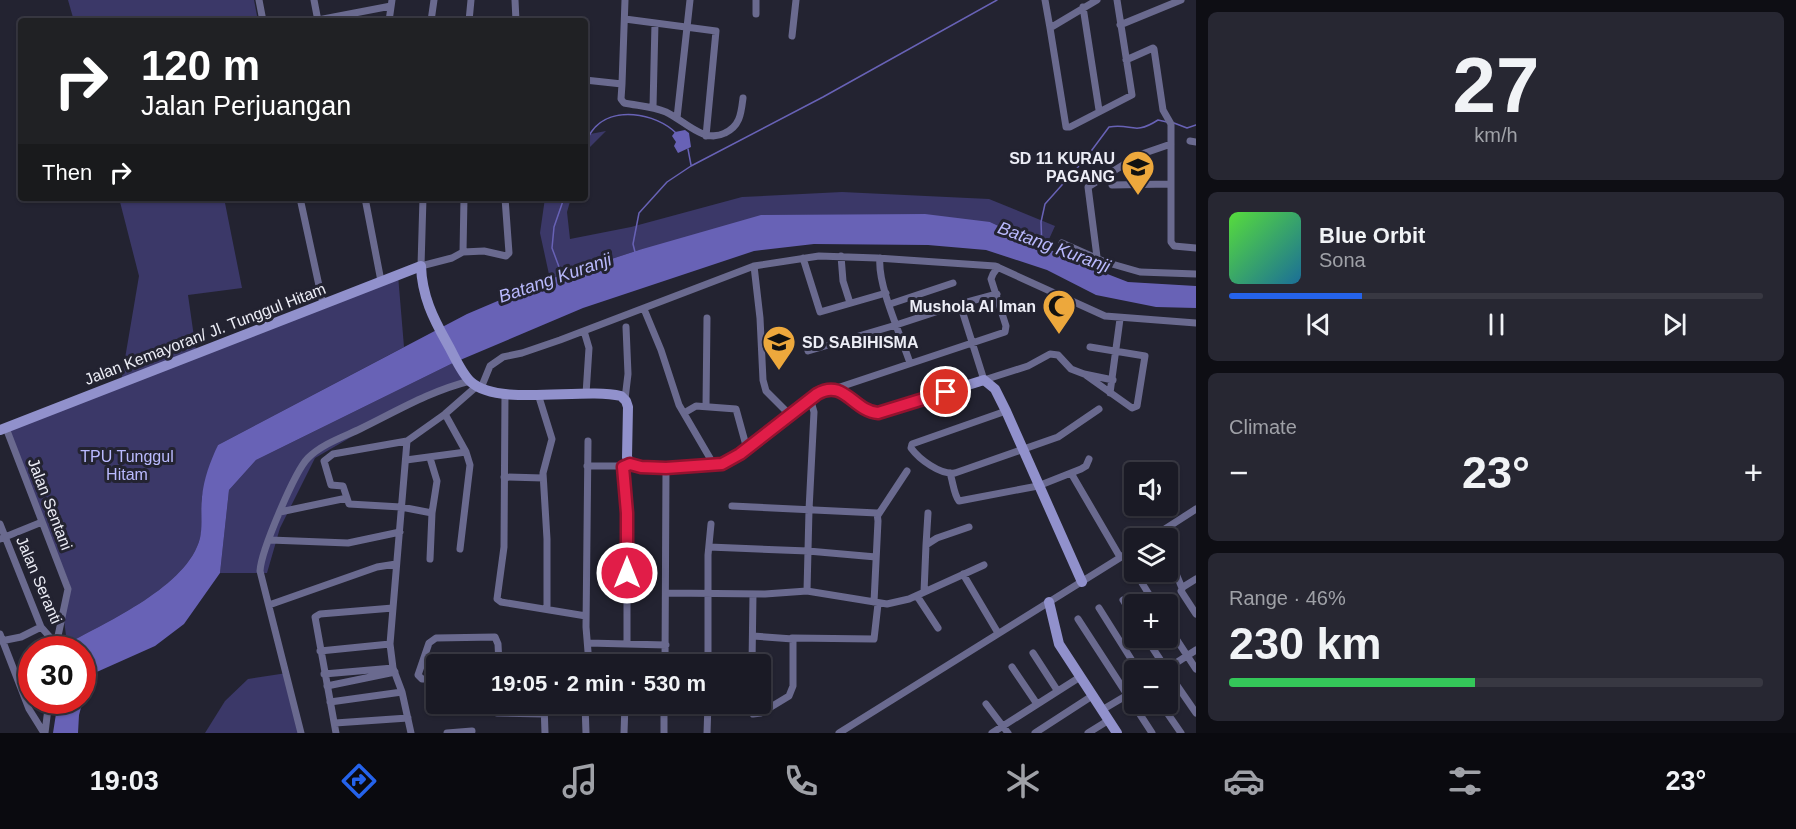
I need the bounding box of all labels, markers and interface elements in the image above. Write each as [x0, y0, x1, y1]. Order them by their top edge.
text: 27 [1453, 41, 1539, 129]
icon: right [42, 42, 120, 120]
text: 120 m [141, 42, 260, 89]
text: Jalan Perjuangan [141, 91, 351, 121]
text: km/h [1474, 124, 1518, 146]
school or university icon: SD 11 KURAU PAGANG [1120, 149, 1156, 196]
place label: SD 11 KURAU PAGANG [1009, 150, 1115, 185]
icon: right [104, 156, 137, 189]
text: Then [42, 160, 92, 185]
water label: Batang Kuranji [995, 217, 1114, 277]
text: Blue Orbit [1319, 223, 1425, 248]
water label: Batang Kuranji [496, 249, 615, 307]
text: Sona [1319, 249, 1366, 271]
street label: Jalan Kemayoran/ Jl. Tunggul Hitam [82, 280, 328, 388]
mosque icon: Mushola Al Iman [1041, 288, 1077, 335]
place label: Mushola Al Iman [909, 298, 1036, 315]
icon: previous [1302, 308, 1335, 341]
icon: pause [1480, 308, 1513, 341]
icon: next [1658, 308, 1691, 341]
school or university icon: SD SABIHISMA [761, 324, 797, 371]
place label: SD SABIHISMA [802, 334, 919, 351]
pin [920, 366, 971, 417]
icon: arrive [929, 375, 962, 408]
text: Climate [1229, 416, 1297, 438]
text: 23° [1462, 447, 1530, 498]
park label: TPU Tunggul Hitam [80, 448, 174, 483]
text: − [1229, 454, 1248, 491]
text: + [1744, 454, 1763, 491]
street label: Jalan Sentani [25, 456, 75, 552]
map controls [1124, 462, 1178, 714]
button: sound [1124, 462, 1178, 516]
button: layers [1124, 528, 1178, 582]
street label: Jalan Seranti [13, 534, 65, 626]
position arrow [595, 541, 659, 605]
text: Range · 46% [1229, 587, 1346, 609]
button: + [1124, 594, 1178, 648]
text: 230 km [1229, 618, 1382, 669]
speed limit sign: 30 [18, 636, 96, 714]
button: − [1124, 660, 1178, 714]
text: 19:05 · 2 min · 530 m [491, 671, 706, 696]
icon: directions [338, 760, 380, 802]
icon: music [559, 760, 601, 802]
icon: phone [780, 760, 822, 802]
icon: climate [1002, 760, 1044, 802]
icon: car [1223, 760, 1265, 802]
icon: filters [1444, 760, 1486, 802]
text: 19:03 [90, 766, 159, 796]
text: 23° [1665, 766, 1706, 796]

